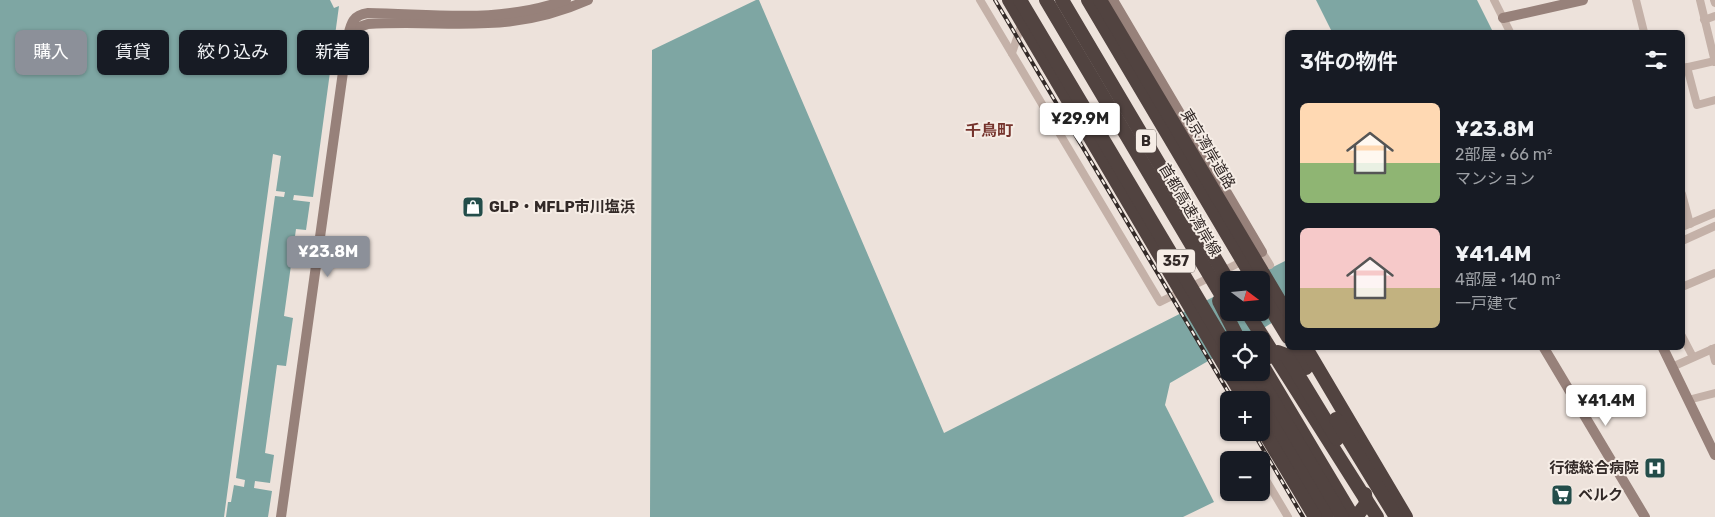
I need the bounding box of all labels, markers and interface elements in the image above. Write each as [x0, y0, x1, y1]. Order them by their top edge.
chip: 購入 [15, 30, 87, 75]
chip: 賃貸 [97, 30, 169, 75]
chip: 絞り込み [179, 30, 287, 75]
chip: 新着 [297, 30, 369, 75]
icon: filters [1642, 46, 1670, 74]
text: 3件の物件 [1300, 49, 1398, 74]
pin: ¥29.9M [1039, 102, 1121, 145]
street label: 東京湾岸道路 [1177, 106, 1239, 192]
text: ¥29.9M [1051, 109, 1109, 128]
text: ¥23.8M [1455, 116, 1534, 141]
district label: 千鳥町 [965, 121, 1013, 140]
icon: home [1340, 123, 1400, 183]
road number: B [1136, 130, 1156, 152]
text: 2部屋 · 66 m² [1455, 145, 1552, 164]
street label: 首都高速湾岸線 [1155, 160, 1225, 260]
text: マンション [1455, 169, 1535, 188]
shop icon: GLP・MFLP市川塩浜 [461, 195, 485, 219]
place label: GLP・MFLP市川塩浜 [489, 198, 636, 216]
pin: ¥23.8M [287, 236, 369, 278]
text: ¥41.4M [1455, 241, 1531, 266]
text: ¥23.8M [298, 242, 358, 261]
icon: home [1340, 248, 1400, 308]
road number: 357 [1157, 250, 1195, 272]
text: 4部屋 · 140 m² [1455, 270, 1561, 289]
north arrow [1220, 271, 1270, 321]
map controls [1220, 271, 1270, 501]
text: 一戸建て [1455, 294, 1519, 313]
button: locate [1220, 331, 1270, 381]
pin: ¥41.4M [1565, 384, 1647, 427]
button: + [1220, 391, 1270, 441]
text: ¥41.4M [1577, 391, 1635, 410]
button: − [1220, 451, 1270, 501]
hospital icon: 行徳総合病院 [1643, 456, 1667, 480]
place label: 行徳総合病院 [1549, 459, 1639, 477]
supermarket icon: ベルク [1550, 483, 1574, 507]
place label: ベルク [1578, 486, 1623, 504]

